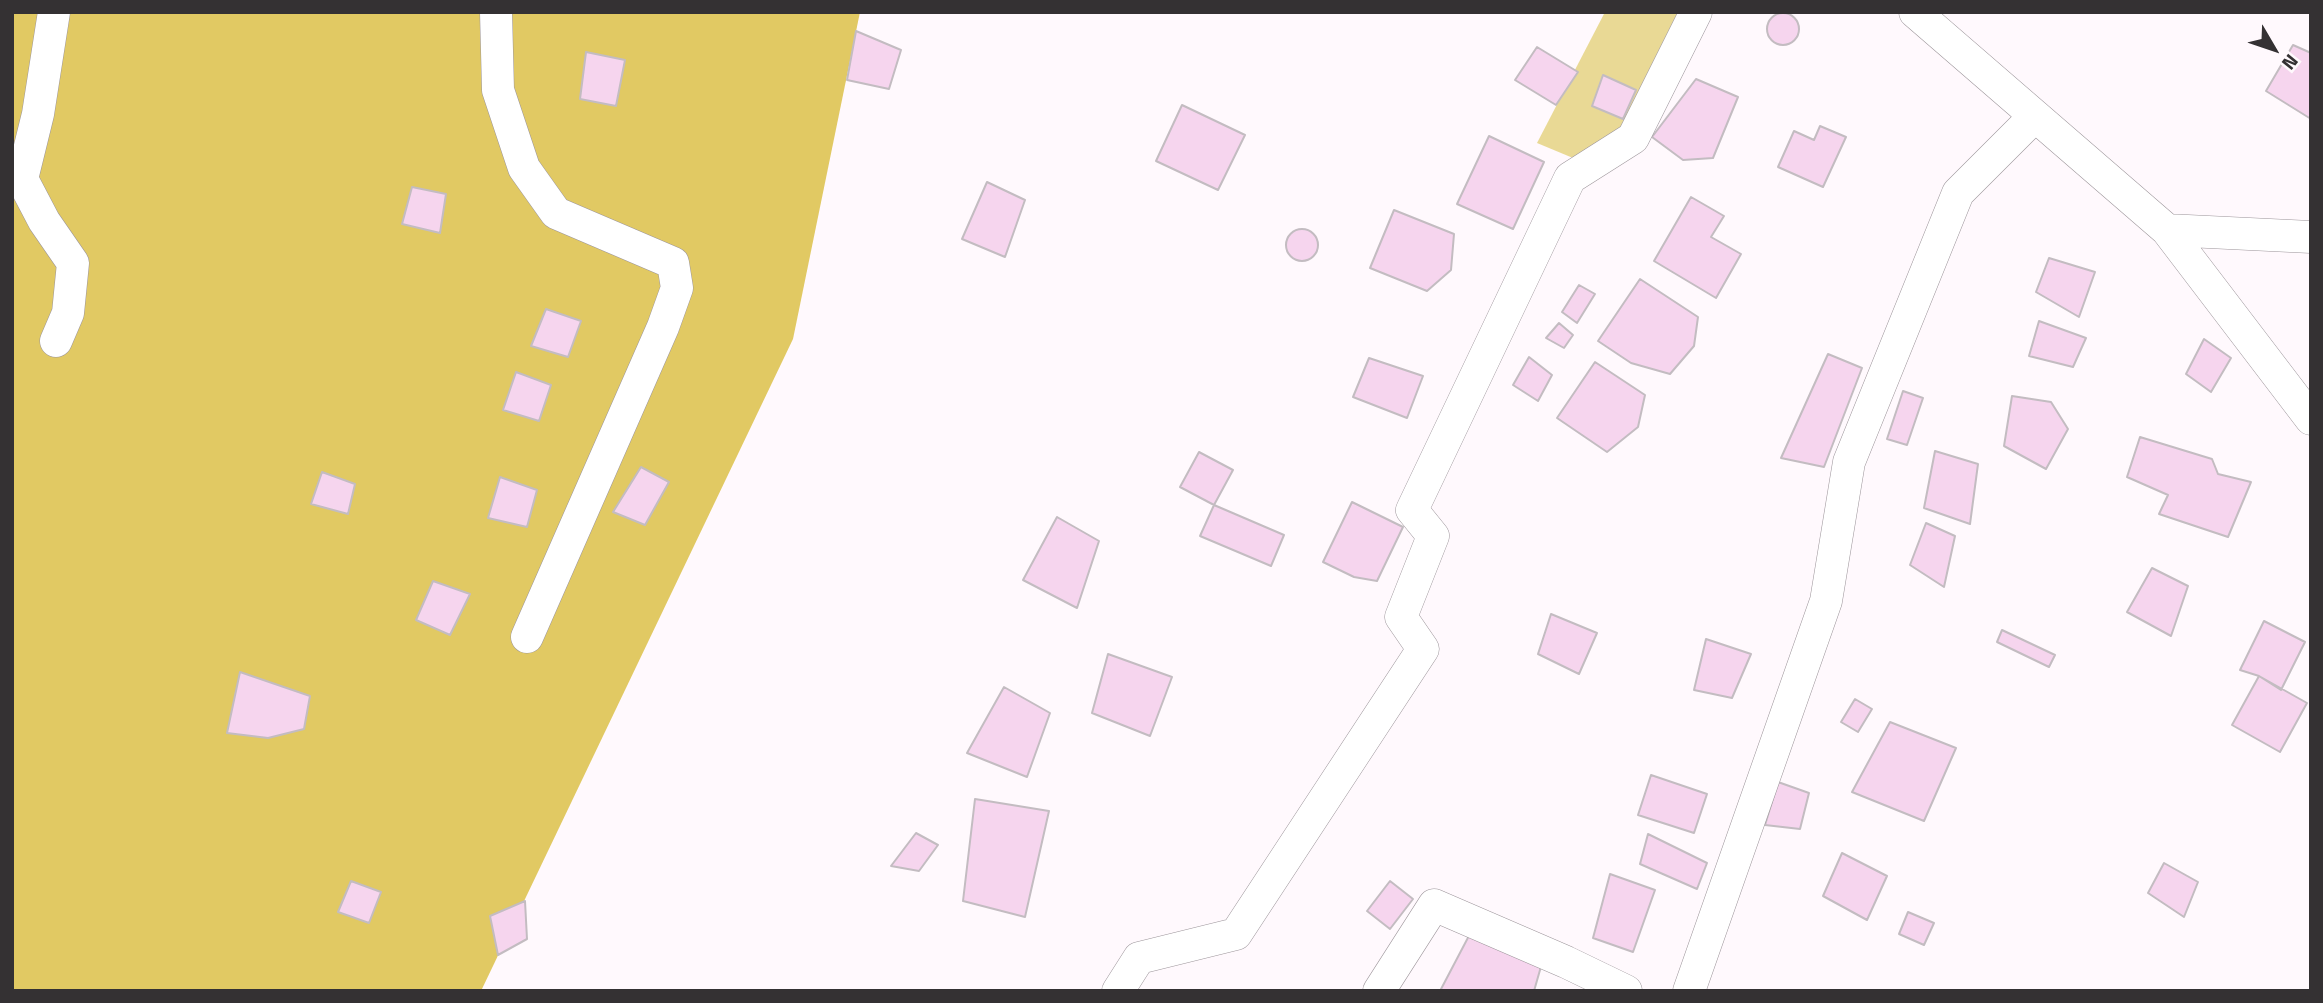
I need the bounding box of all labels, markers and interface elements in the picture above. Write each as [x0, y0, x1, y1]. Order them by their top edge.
north arrow [2239, 14, 2309, 84]
text: N [2275, 48, 2306, 77]

